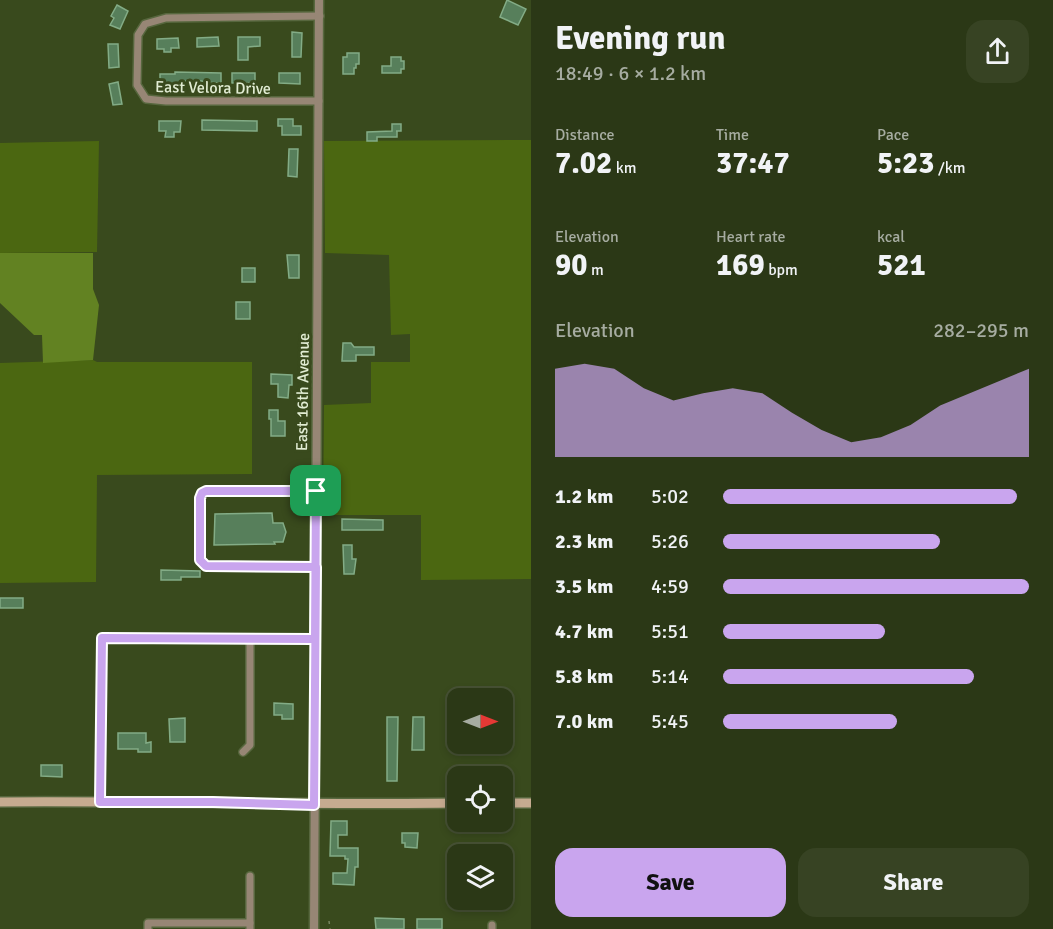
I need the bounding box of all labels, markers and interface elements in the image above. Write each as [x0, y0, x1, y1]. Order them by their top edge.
text: Evening run [555, 18, 725, 59]
button: share [966, 20, 1029, 83]
text: 18:49 · 6 × 1.2 km [555, 61, 706, 86]
street label: East Velora Drive [155, 77, 271, 99]
text: Distance [555, 125, 615, 145]
text: Time [716, 125, 749, 145]
text: Pace [877, 125, 909, 145]
text: 7.02 [555, 145, 612, 182]
text: 37:47 [716, 145, 790, 182]
text: 5:23 [877, 145, 934, 182]
text: km [612, 158, 637, 178]
text: /km [934, 158, 966, 178]
text: Elevation [555, 227, 619, 247]
text: Heart rate [716, 227, 785, 247]
text: kcal [877, 227, 905, 247]
text: 90 [555, 247, 587, 284]
text: 169 [716, 247, 765, 284]
text: 521 [877, 247, 926, 284]
text: m [587, 260, 604, 280]
text: bpm [765, 260, 798, 280]
text: Elevation [555, 318, 635, 343]
text: 282–295 m [933, 318, 1029, 343]
street label: East 16th Avenue [292, 333, 314, 451]
pin [290, 465, 341, 516]
icon: arrive [299, 474, 332, 507]
text: 1.2 km [555, 484, 613, 509]
text: 5:02 [651, 484, 689, 509]
text: 2.3 km [555, 529, 613, 554]
text: 5:26 [651, 529, 689, 554]
text: 3.5 km [555, 574, 613, 599]
text: 4:59 [651, 574, 689, 599]
text: 4.7 km [555, 619, 613, 644]
text: 5:51 [651, 619, 689, 644]
text: 5.8 km [555, 664, 613, 689]
text: 5:14 [651, 664, 689, 689]
north arrow [447, 688, 513, 754]
map controls [447, 688, 513, 910]
text: 7.0 km [555, 709, 613, 734]
text: 5:45 [651, 709, 689, 734]
button: locate [447, 766, 513, 832]
button: layers [447, 844, 513, 910]
button: Save [555, 848, 786, 917]
button: Share [798, 848, 1029, 917]

